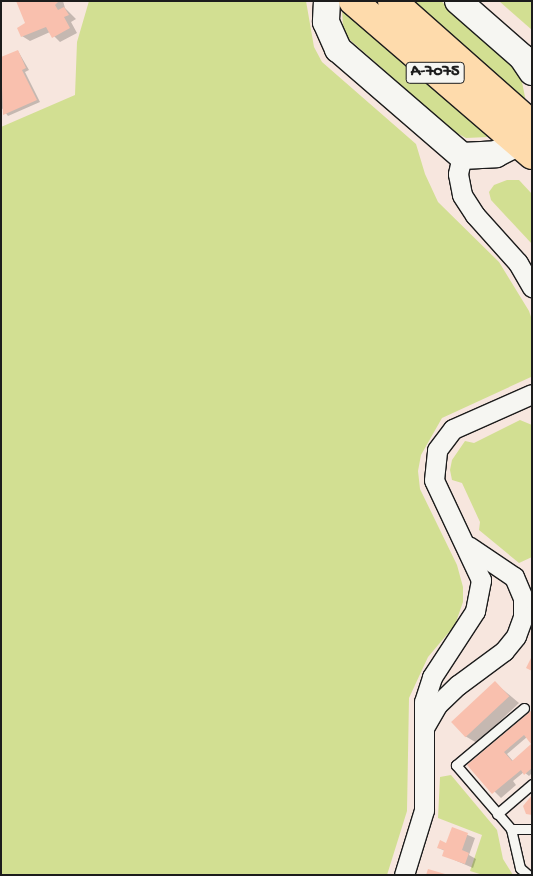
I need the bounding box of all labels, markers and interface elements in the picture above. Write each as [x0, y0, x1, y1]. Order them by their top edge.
road number: A-7075 [405, 59, 465, 86]

